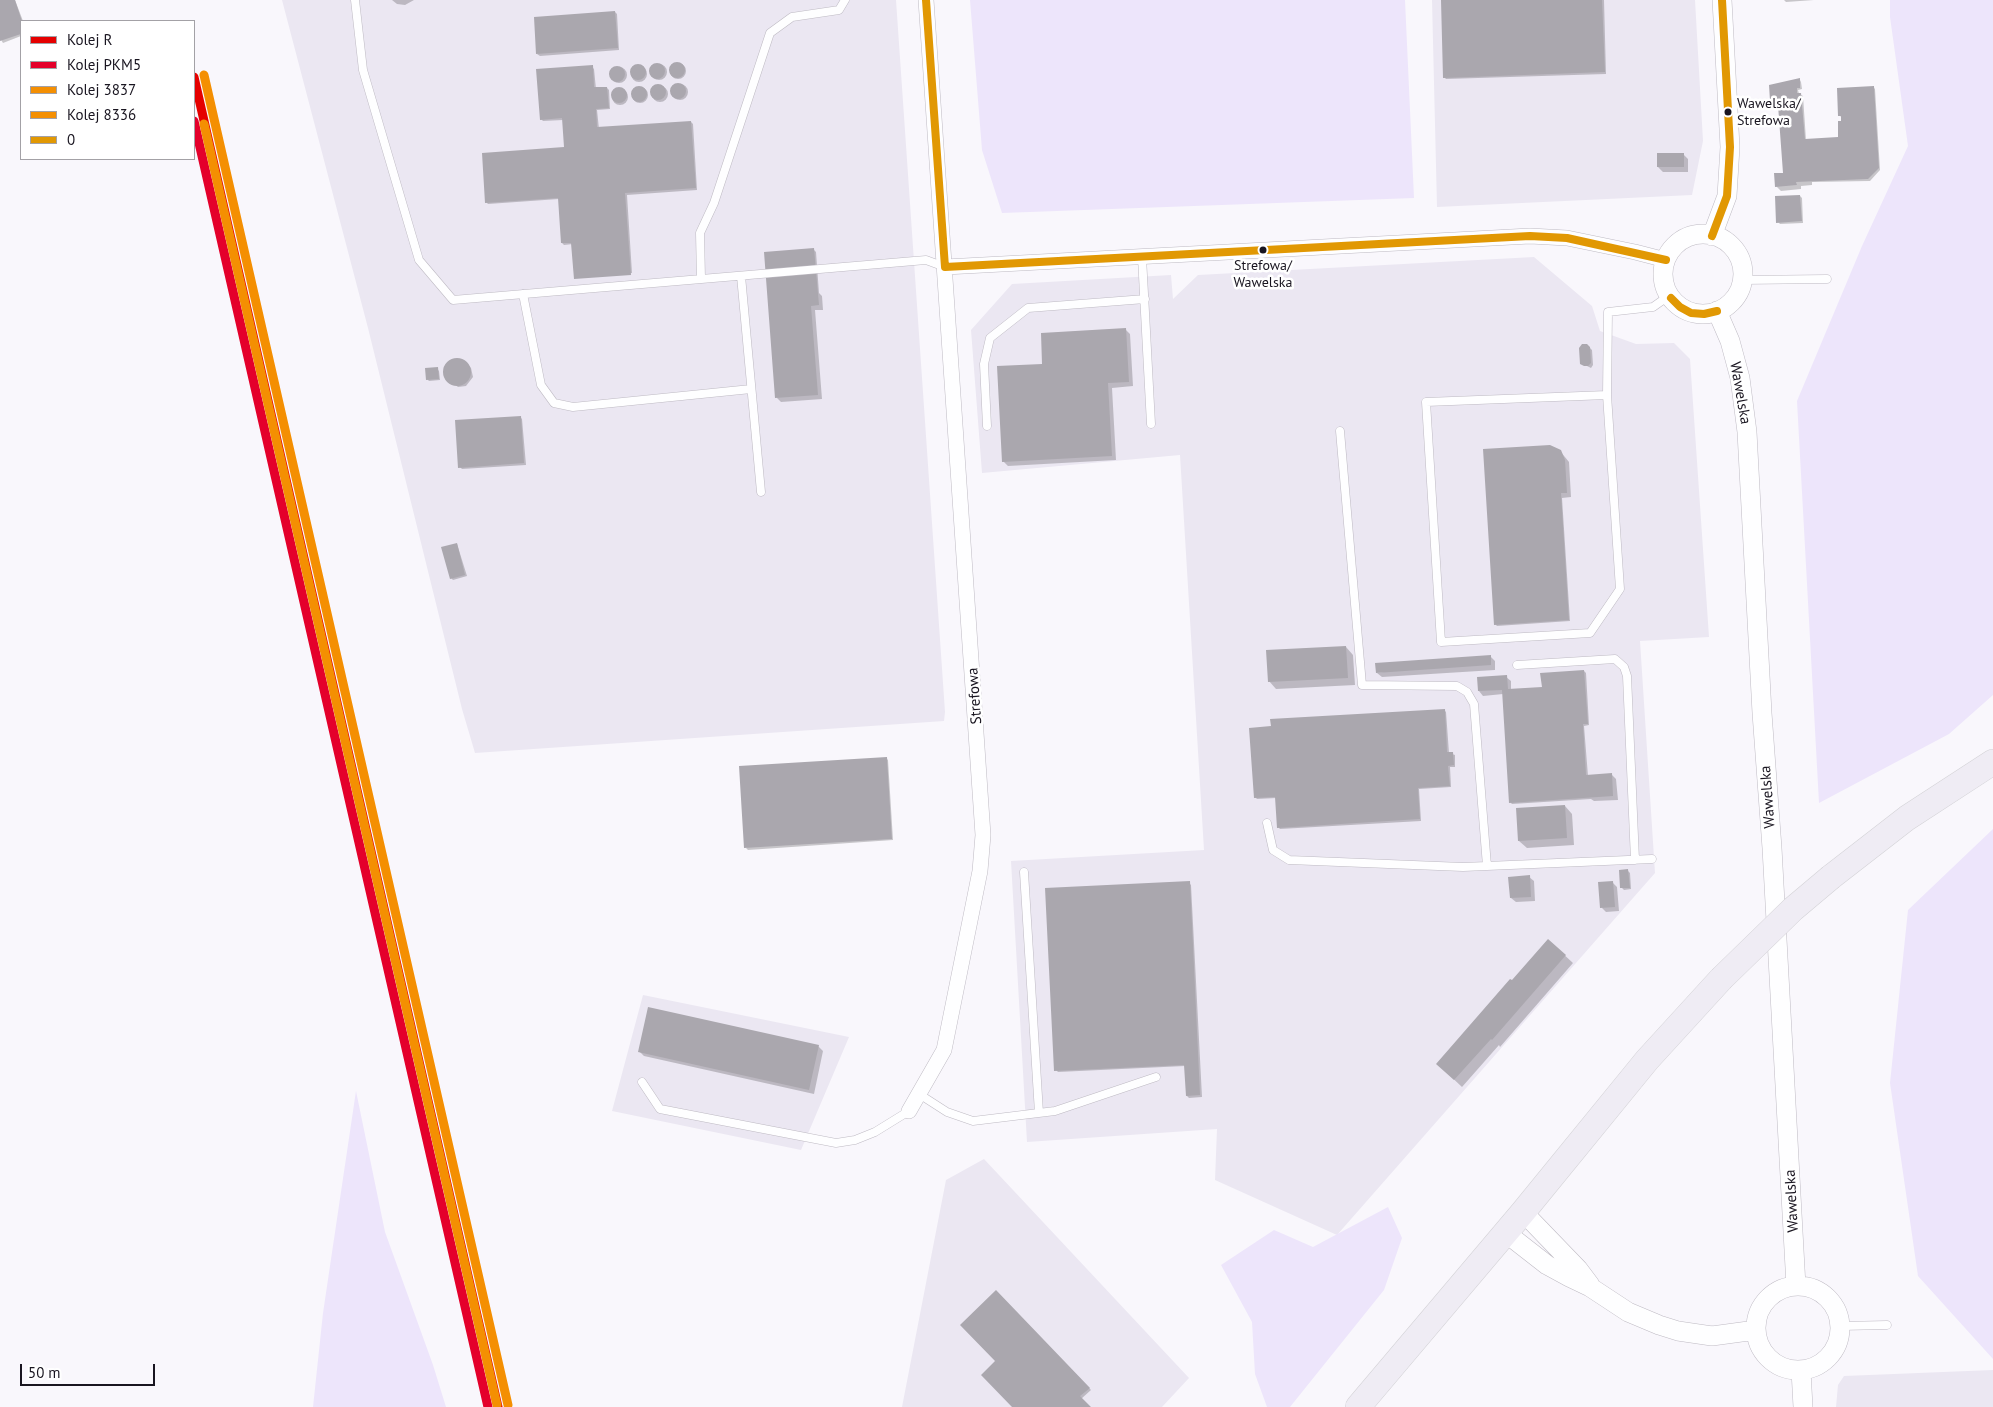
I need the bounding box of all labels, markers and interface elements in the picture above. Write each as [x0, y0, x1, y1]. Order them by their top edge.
legend [20, 20, 195, 160]
text: Kolej R [67, 30, 112, 49]
text: Kolej PKM5 [67, 55, 141, 74]
text: Kolej 3837 [67, 80, 136, 99]
place label: Wawelska/ Strefowa [1737, 96, 1801, 128]
text: Kolej 8336 [67, 105, 136, 124]
marker: Wawelska/ Strefowa [1723, 107, 1733, 117]
text: 0 [67, 130, 75, 149]
marker: Strefowa/ Wawelska [1258, 245, 1268, 255]
place label: Strefowa/ Wawelska [1234, 258, 1292, 290]
street label: Wawelska [1726, 360, 1754, 426]
street label: Strefowa [964, 667, 986, 725]
street label: Wawelska [1757, 765, 1779, 829]
street label: Wawelska [1781, 1169, 1803, 1233]
scale bar [22, 1354, 158, 1386]
text: 50 m [28, 1363, 61, 1382]

